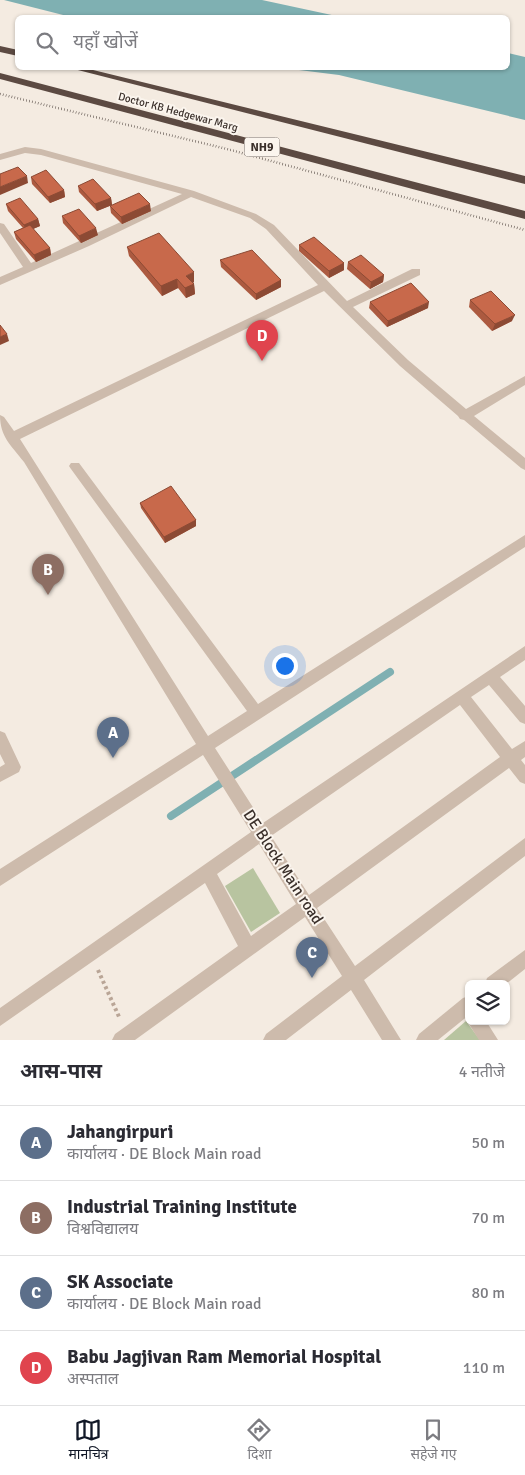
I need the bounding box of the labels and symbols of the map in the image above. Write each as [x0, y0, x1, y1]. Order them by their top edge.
street label: Doctor KB Hedgewar Marg [117, 90, 240, 134]
road number: NH9 [244, 138, 280, 156]
pin: D [246, 320, 278, 361]
pin: B [32, 554, 64, 595]
your location [272, 653, 298, 679]
pin: A [97, 717, 129, 758]
street label: DE Block Main road [238, 806, 328, 928]
pin: C [296, 937, 328, 978]

